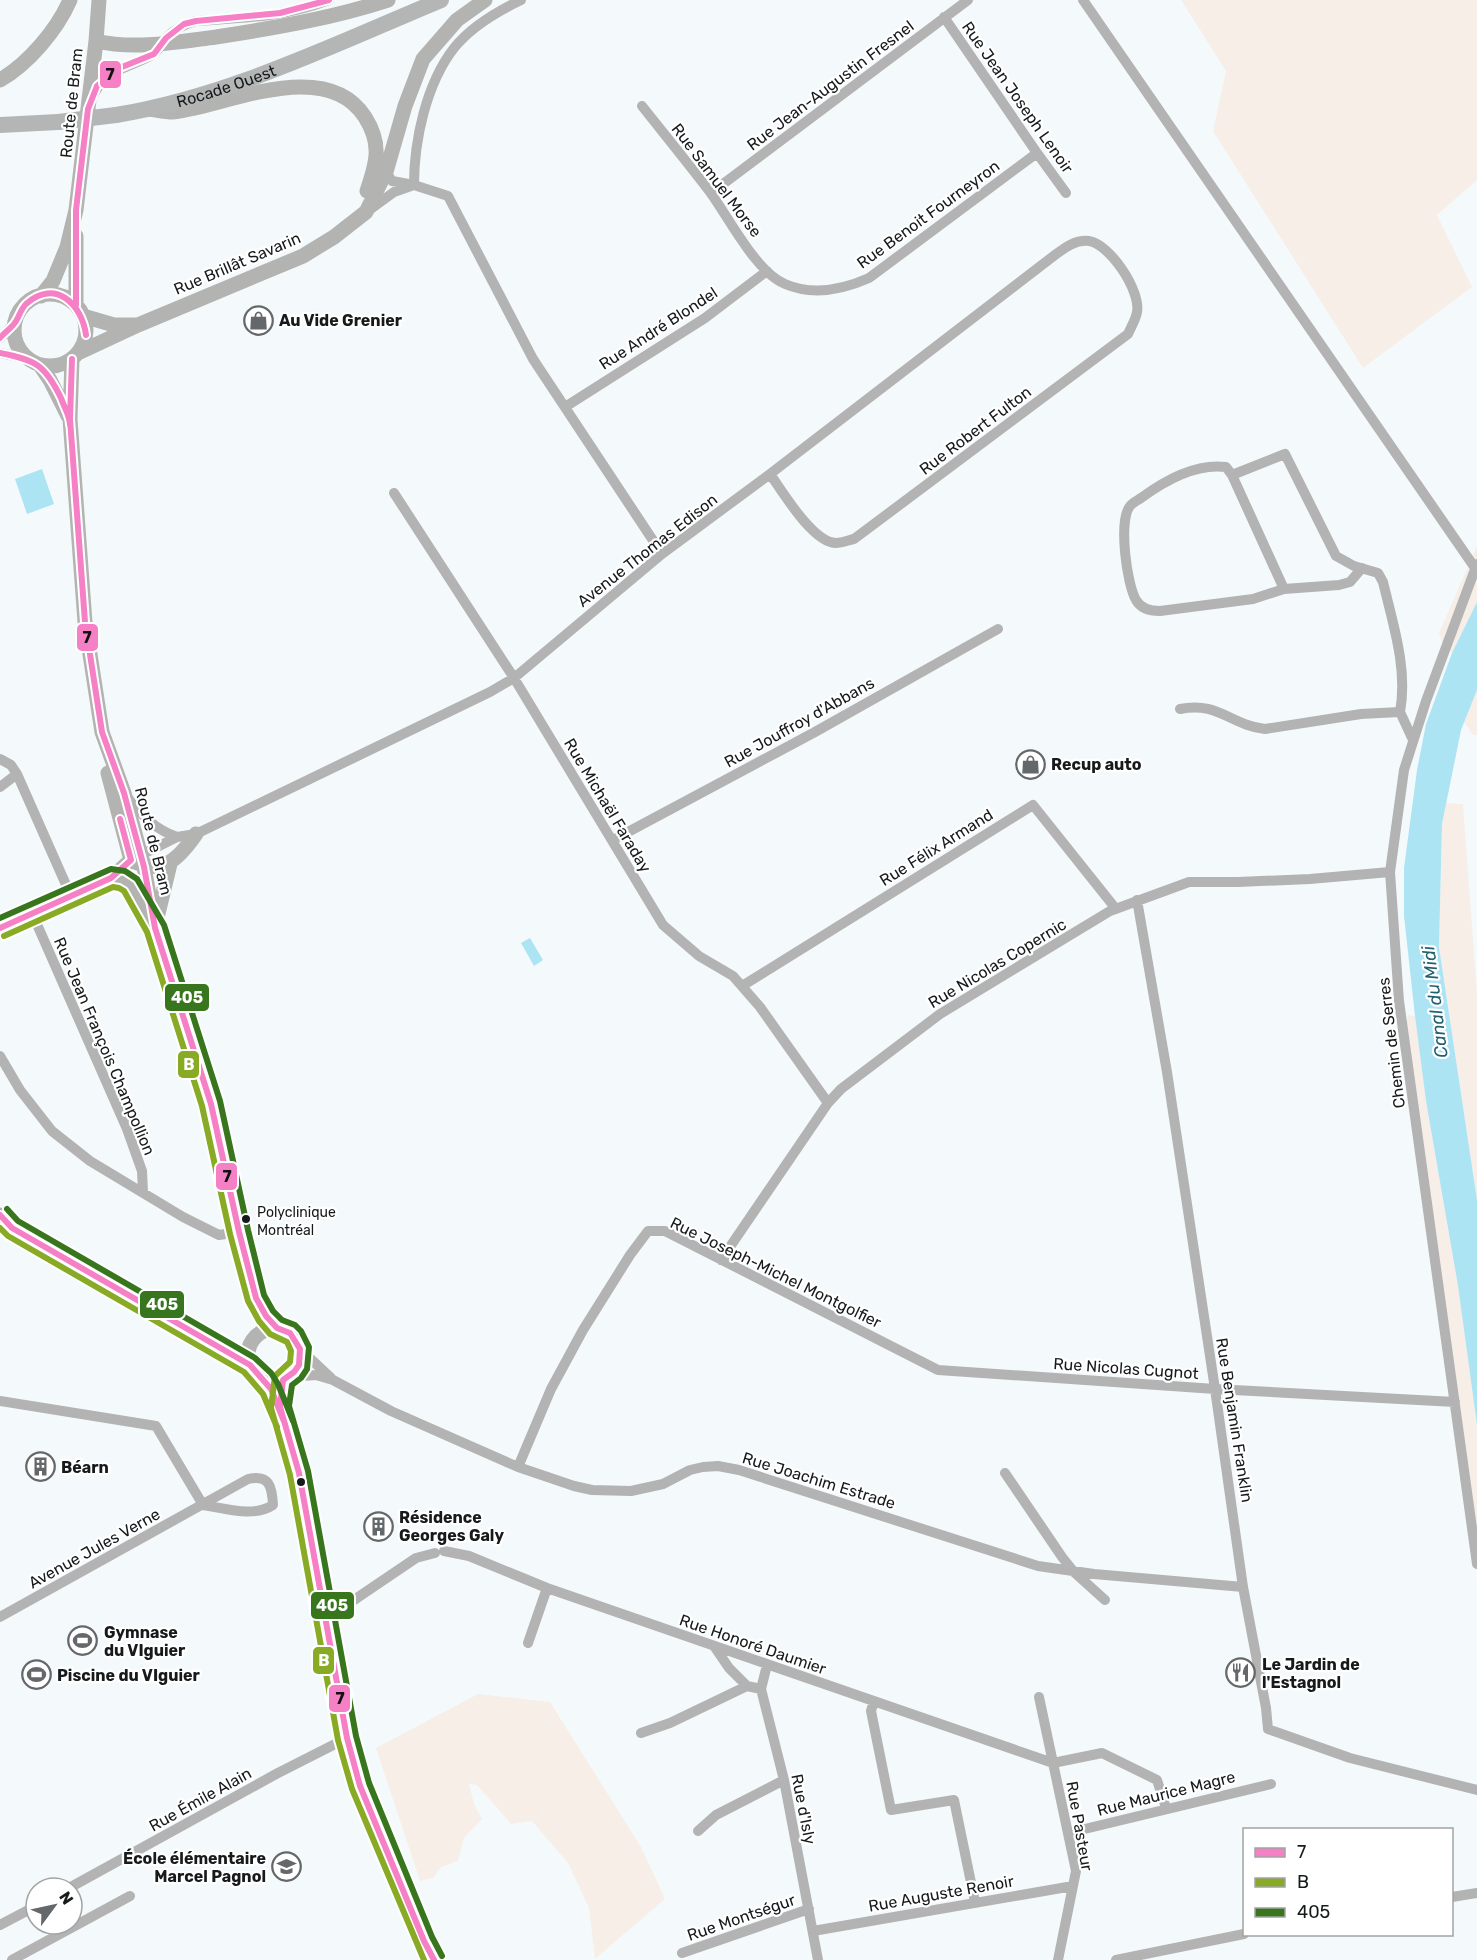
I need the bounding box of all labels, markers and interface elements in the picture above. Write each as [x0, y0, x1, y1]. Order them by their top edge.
street label: Rue Jean-Augustin Fresnel [743, 16, 917, 154]
street label: Rue Jean Joseph Lenoir [958, 18, 1077, 177]
street label: Route de Bram [56, 47, 87, 159]
line badge: 7 [99, 60, 122, 89]
street label: Rocade Ouest [174, 61, 279, 111]
text: 7 [105, 65, 115, 84]
street label: Rue Samuel Morse [668, 120, 766, 241]
street label: Rue Benoit Fourneyron [853, 156, 1003, 273]
street label: Rue Brillât Savarin [171, 228, 303, 299]
street label: Rue André Blondel [596, 283, 721, 374]
shop icon: Au Vide Grenier [242, 304, 274, 336]
place label: Au Vide Grenier [279, 311, 403, 330]
street label: Rue Robert Fulton [916, 382, 1035, 479]
street label: Avenue Thomas Edison [573, 490, 721, 611]
line badge: 7 [76, 623, 99, 652]
text: 7 [82, 628, 92, 647]
street label: Rue Jouffroy d'Abbans [721, 673, 878, 772]
street label: Rue Michaël Faraday [560, 735, 655, 876]
shop icon: Recup auto [1014, 748, 1046, 780]
place label: Recup auto [1051, 755, 1142, 774]
street label: Route de Bram [131, 785, 176, 897]
street label: Rue Félix Armand [876, 805, 996, 890]
street label: Rue Nicolas Copernic [925, 915, 1070, 1012]
street label: Rue Jean François Champollion [50, 934, 159, 1158]
water label: Canal du Midi [1417, 944, 1453, 1059]
street label: Chemin de Serres [1374, 977, 1409, 1109]
line badge: 405 [164, 983, 210, 1012]
text: 405 [171, 988, 203, 1007]
line badge: B [177, 1050, 200, 1079]
text: B [183, 1055, 195, 1074]
line badge: 7 [215, 1162, 238, 1191]
text: 7 [222, 1167, 232, 1186]
place label: Polyclinique Montréal [257, 1204, 336, 1239]
marker: Polyclinique Montréal [240, 1213, 252, 1225]
street label: Rue Joseph-Michel Montgolfier [667, 1213, 884, 1332]
line badge: 405 [139, 1290, 185, 1319]
text: 405 [146, 1295, 178, 1314]
street label: Rue Benjamin Franklin [1212, 1336, 1257, 1504]
street label: Rue Nicolas Cugnot [1053, 1354, 1199, 1383]
street label: Rue Joachim Estrade [740, 1448, 898, 1513]
building icon: Béarn [24, 1451, 56, 1483]
place label: Béarn [61, 1458, 109, 1477]
unlabelled marker [295, 1476, 307, 1488]
street label: Avenue Jules Verne [25, 1504, 163, 1593]
place label: Résidence Georges Galy [399, 1508, 504, 1545]
building icon: Résidence Georges Galy [362, 1510, 394, 1542]
line badge: 405 [310, 1591, 355, 1620]
text: 405 [316, 1596, 348, 1615]
street label: Rue Honoré Daumier [677, 1610, 829, 1679]
place label: Gymnase du VIguier [104, 1623, 186, 1660]
sports icon: Gymnase du VIguier [67, 1625, 99, 1657]
line badge: B [312, 1646, 335, 1675]
text: B [318, 1651, 330, 1670]
place label: Le Jardin de l'Estagnol [1262, 1655, 1360, 1692]
restaurant icon: Le Jardin de l'Estagnol [1225, 1657, 1257, 1689]
sports icon: Piscine du VIguier [20, 1659, 52, 1691]
place label: Piscine du VIguier [57, 1666, 201, 1685]
line badge: 7 [328, 1684, 351, 1713]
text: 7 [335, 1689, 345, 1708]
street label: Rue Émile Alain [146, 1763, 255, 1835]
street label: Rue Maurice Magre [1095, 1767, 1237, 1820]
street label: Rue d'Isly [787, 1772, 820, 1846]
street label: Rue Pasteur [1062, 1780, 1097, 1873]
legend [1243, 1828, 1453, 1936]
text: 7 [1297, 1841, 1306, 1863]
place label: École élémentaire Marcel Pagnol [123, 1848, 266, 1886]
school or university icon: École élémentaire Marcel Pagnol [271, 1851, 303, 1883]
street label: Rue Auguste Renoir [867, 1871, 1015, 1916]
text: B [1297, 1871, 1309, 1893]
north arrow [24, 1876, 84, 1936]
text: N [55, 1888, 77, 1908]
street label: Rue Montségur [685, 1890, 798, 1945]
text: 405 [1297, 1901, 1330, 1923]

